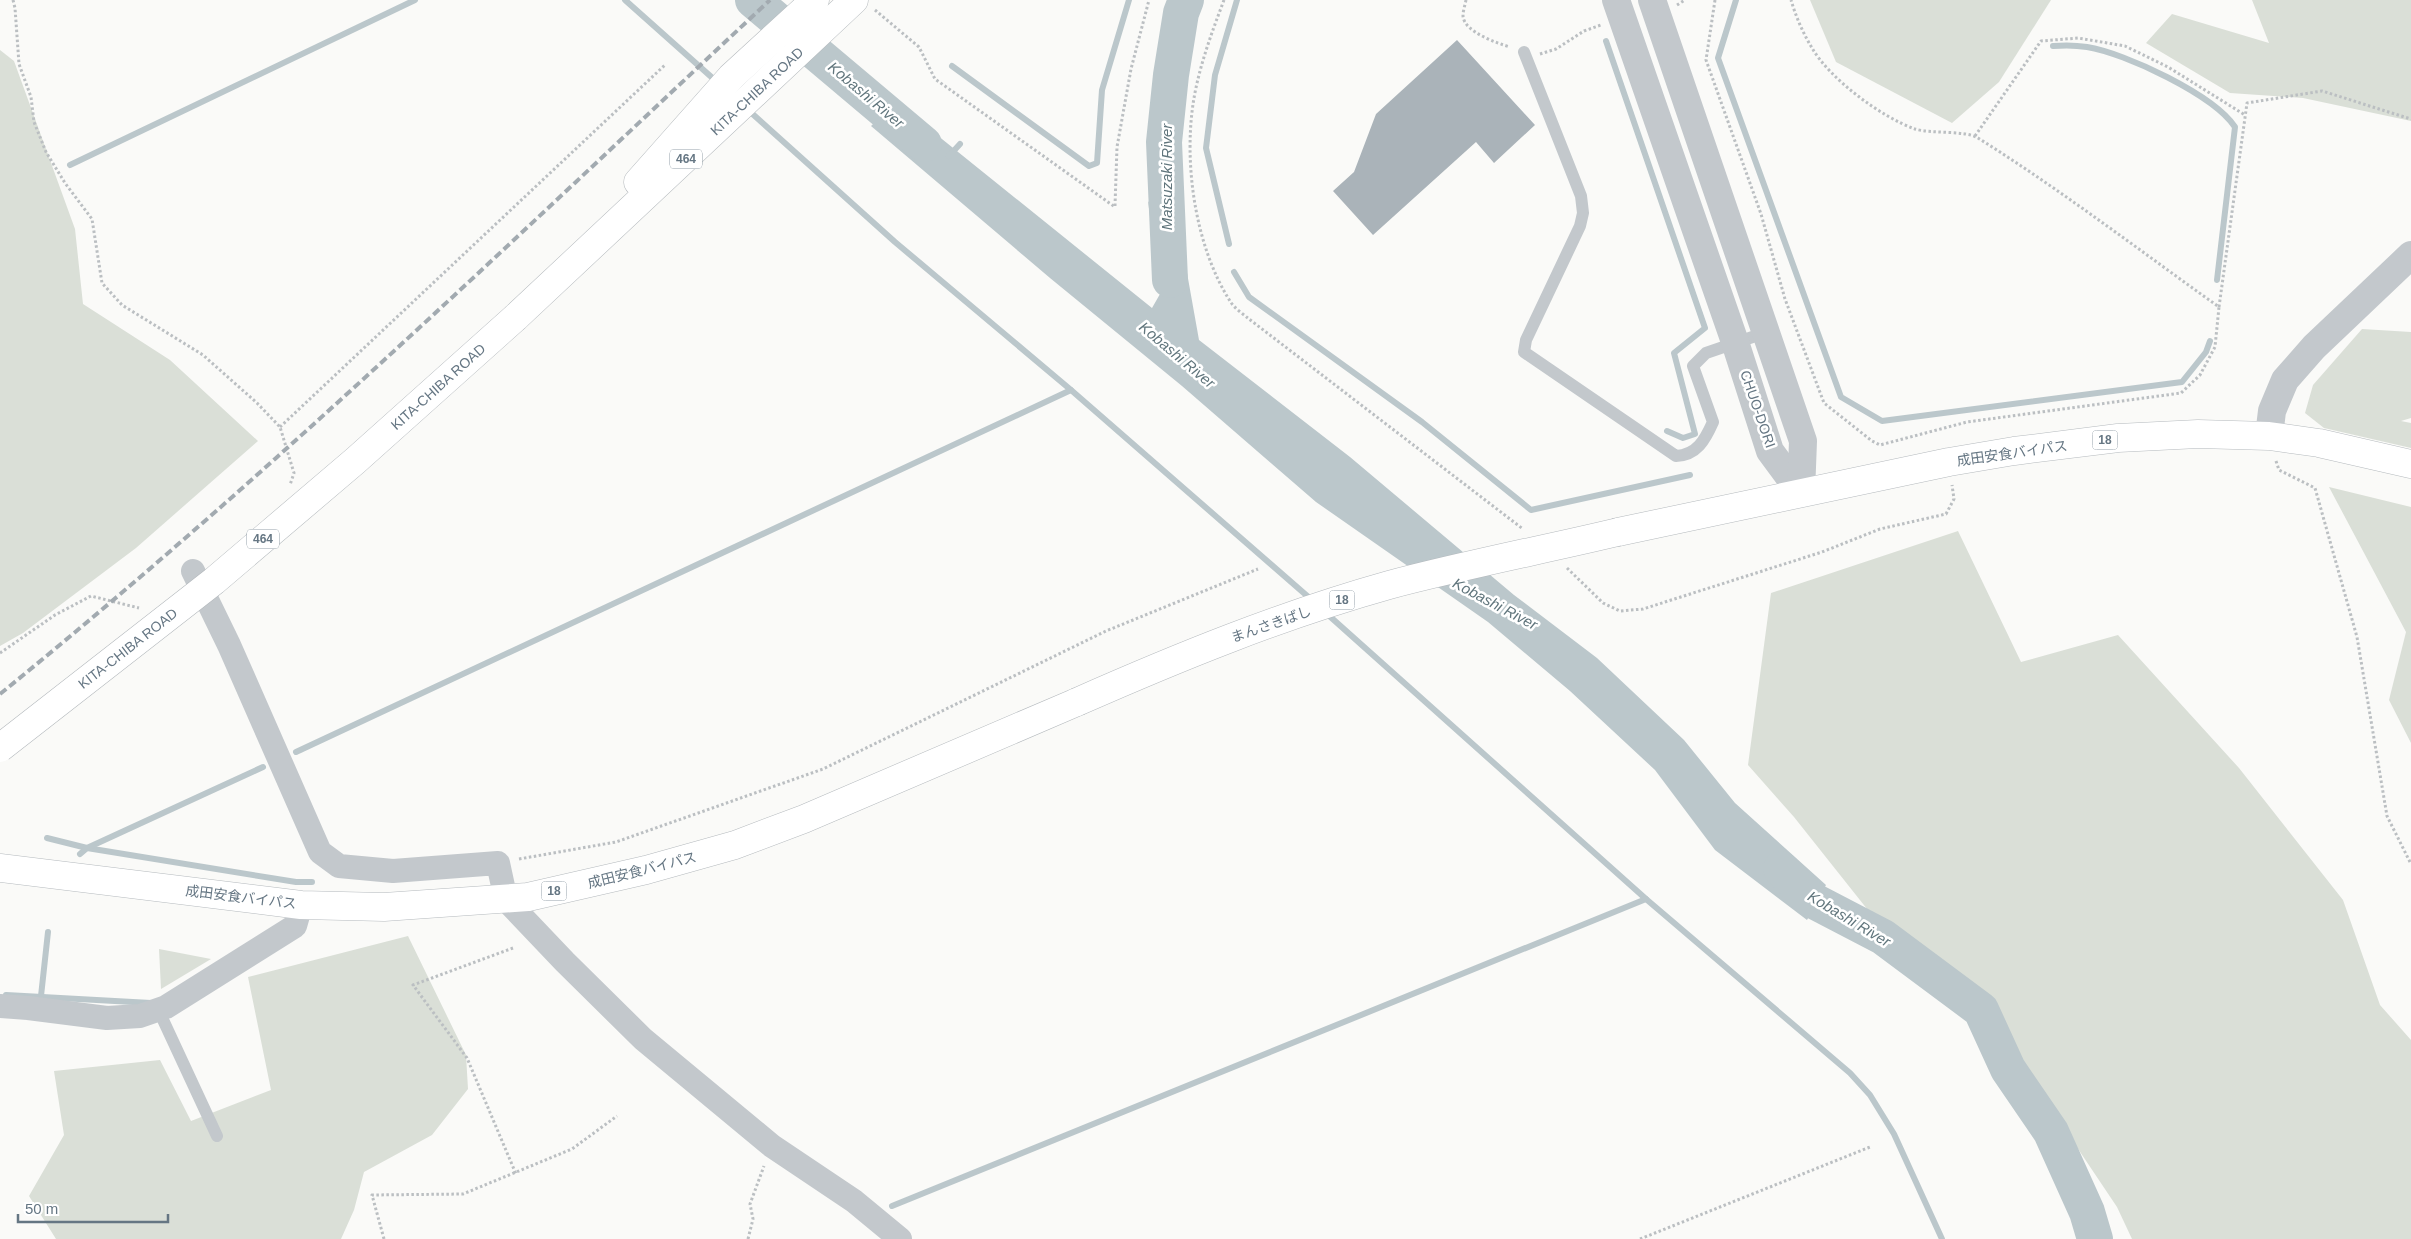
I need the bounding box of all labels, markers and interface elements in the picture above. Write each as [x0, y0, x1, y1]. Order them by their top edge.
street label: KITA-CHIBA ROAD [707, 44, 806, 139]
water label: Kobashi River [825, 58, 908, 132]
water label: Matsuzaki River [1158, 123, 1175, 230]
road number: 464 [670, 150, 702, 168]
water label: Kobashi River [1136, 318, 1219, 392]
street label: KITA-CHIBA ROAD [388, 340, 489, 433]
street label: CHUO-DORI [1737, 368, 1779, 450]
road number: 18 [2092, 430, 2118, 450]
street label: 成田安食バイパス [1956, 437, 2068, 469]
road number: 464 [247, 530, 279, 548]
water label: Kobashi River [1450, 574, 1541, 633]
road number: 18 [1330, 590, 1354, 610]
street label: まんさきばし [1229, 603, 1313, 645]
street label: KITA-CHIBA ROAD [75, 605, 180, 692]
street label: 成田安食バイパス [586, 849, 698, 891]
road number: 18 [542, 881, 566, 900]
street label: 成田安食バイパス [185, 882, 297, 912]
water label: Kobashi River [1805, 887, 1895, 950]
scale bar [18, 1192, 168, 1224]
text: 50 m [25, 1200, 58, 1217]

